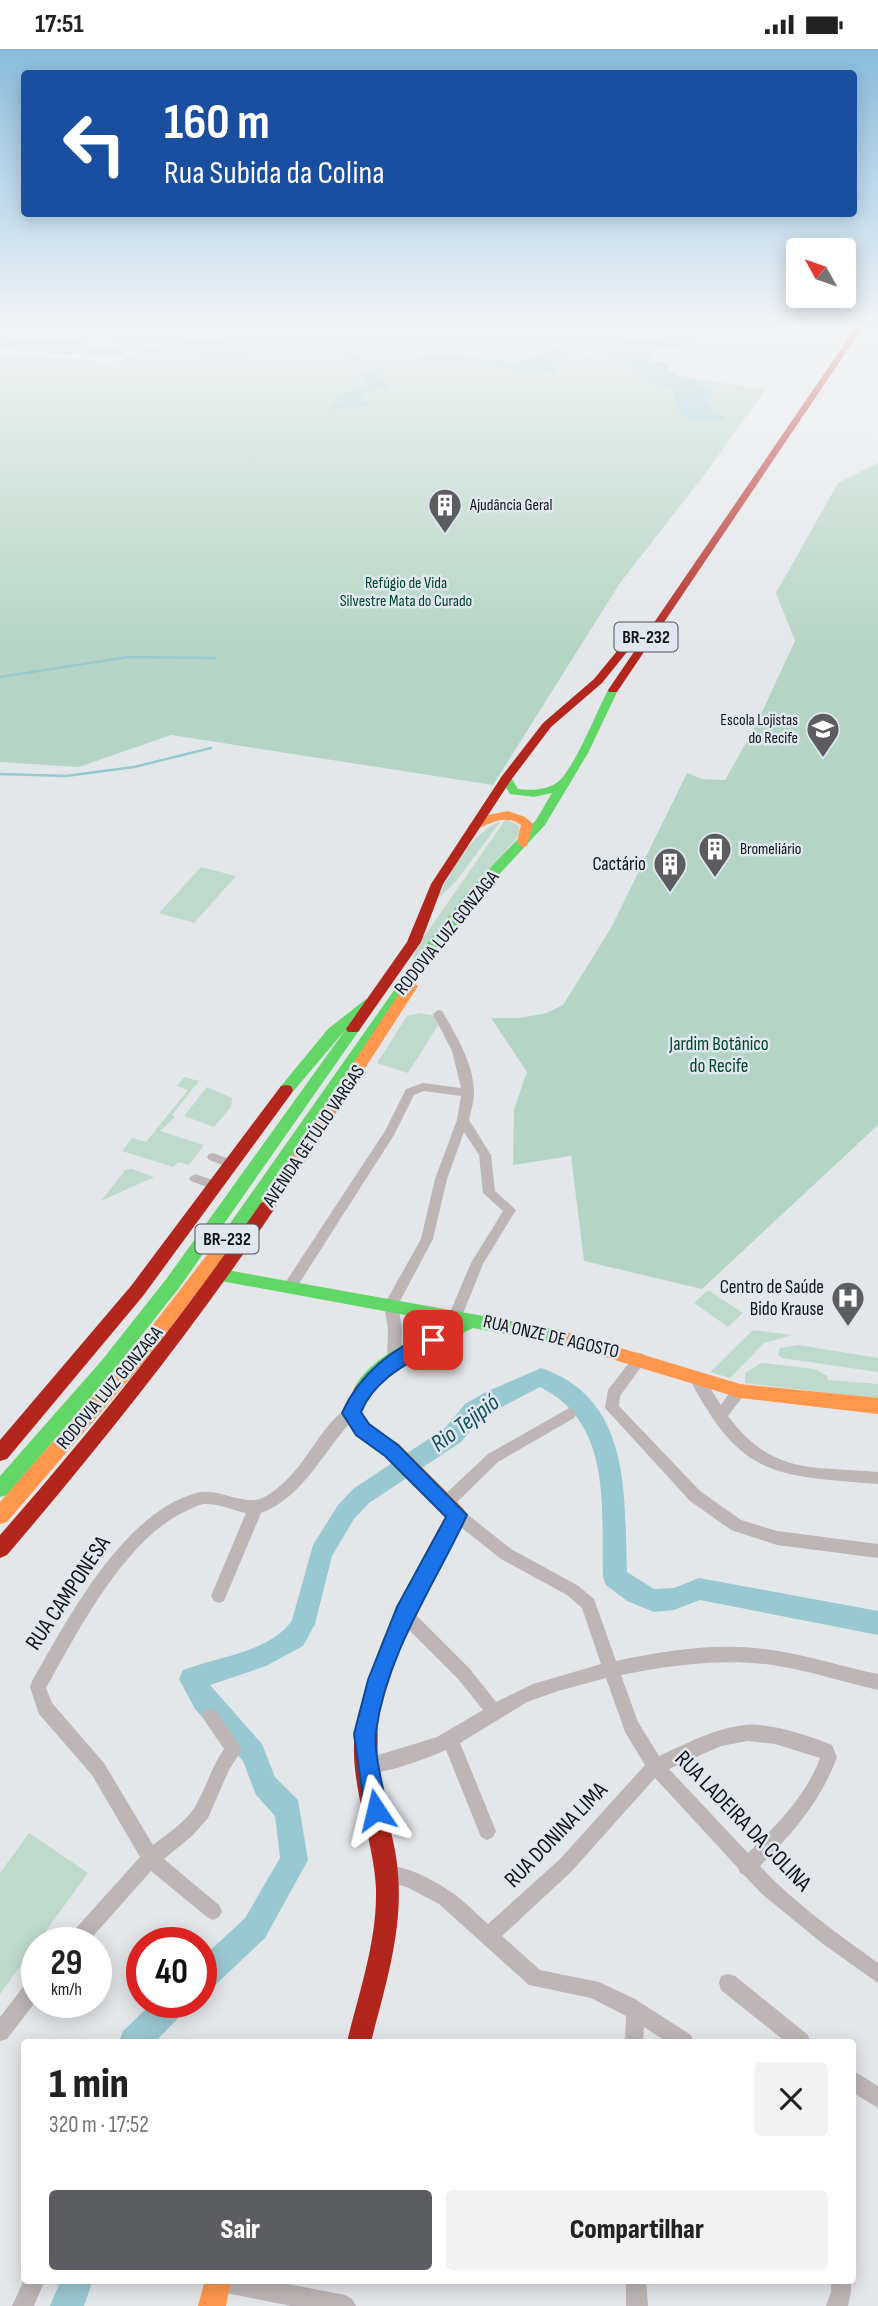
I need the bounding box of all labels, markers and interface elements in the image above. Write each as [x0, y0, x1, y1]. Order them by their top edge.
text: 17:51 [35, 9, 84, 40]
text: 160 m [164, 94, 270, 153]
icon: left [49, 98, 140, 189]
text: Rua Subida da Colina [164, 154, 384, 193]
north arrow [786, 238, 856, 308]
map controls [786, 238, 856, 308]
building icon: Ajudância Geral [426, 486, 464, 535]
place label: Ajudância Geral [469, 496, 552, 515]
park label: Refúgio de Vida Silvestre Mata do Curado [340, 574, 472, 611]
road number: BR-232 [614, 623, 678, 651]
school or university icon: Escola Lojistas do Recife [804, 710, 842, 759]
place label: Escola Lojistas do Recife [720, 711, 798, 748]
building icon: Bromeliário [696, 830, 734, 879]
place label: Bromeliário [740, 840, 801, 859]
building icon: Cactário [651, 845, 689, 894]
place label: Cactário [592, 853, 646, 876]
street label: RODOVIA LUIZ GONZAGA [390, 866, 505, 1000]
park label: Jardim Botânico do Recife [668, 1033, 769, 1078]
street label: AVENIDA GETÚLIO VARGAS [257, 1061, 370, 1212]
road number: BR-232 [196, 1225, 258, 1253]
place label: Centro de Saúde Bido Krause [720, 1276, 824, 1321]
hospital icon: Centro de Saúde Bido Krause [829, 1279, 867, 1328]
pin [403, 1310, 463, 1370]
street label: RUA ONZE DE AGOSTO [481, 1310, 621, 1364]
street label: RODOVIA LUIZ GONZAGA [52, 1321, 169, 1454]
icon: arrive [414, 1321, 452, 1359]
water label: Rio Tejipió [425, 1388, 505, 1458]
street label: RUA CAMPONESA [20, 1530, 117, 1655]
street label: RUA LADEIRA DA COLINA [669, 1745, 817, 1897]
position arrow [339, 1773, 413, 1847]
street label: RUA DONINA LIMA [499, 1776, 613, 1894]
speed limit sign: 40 [126, 1927, 217, 2018]
text: 29 [51, 1942, 82, 1985]
text: km/h [51, 1979, 82, 2000]
text: 1 min [49, 2059, 129, 2110]
button: close [754, 2062, 828, 2136]
text: 320 m · 17:52 [49, 2111, 149, 2139]
button: Sair [49, 2190, 432, 2270]
button: Compartilhar [446, 2190, 828, 2270]

